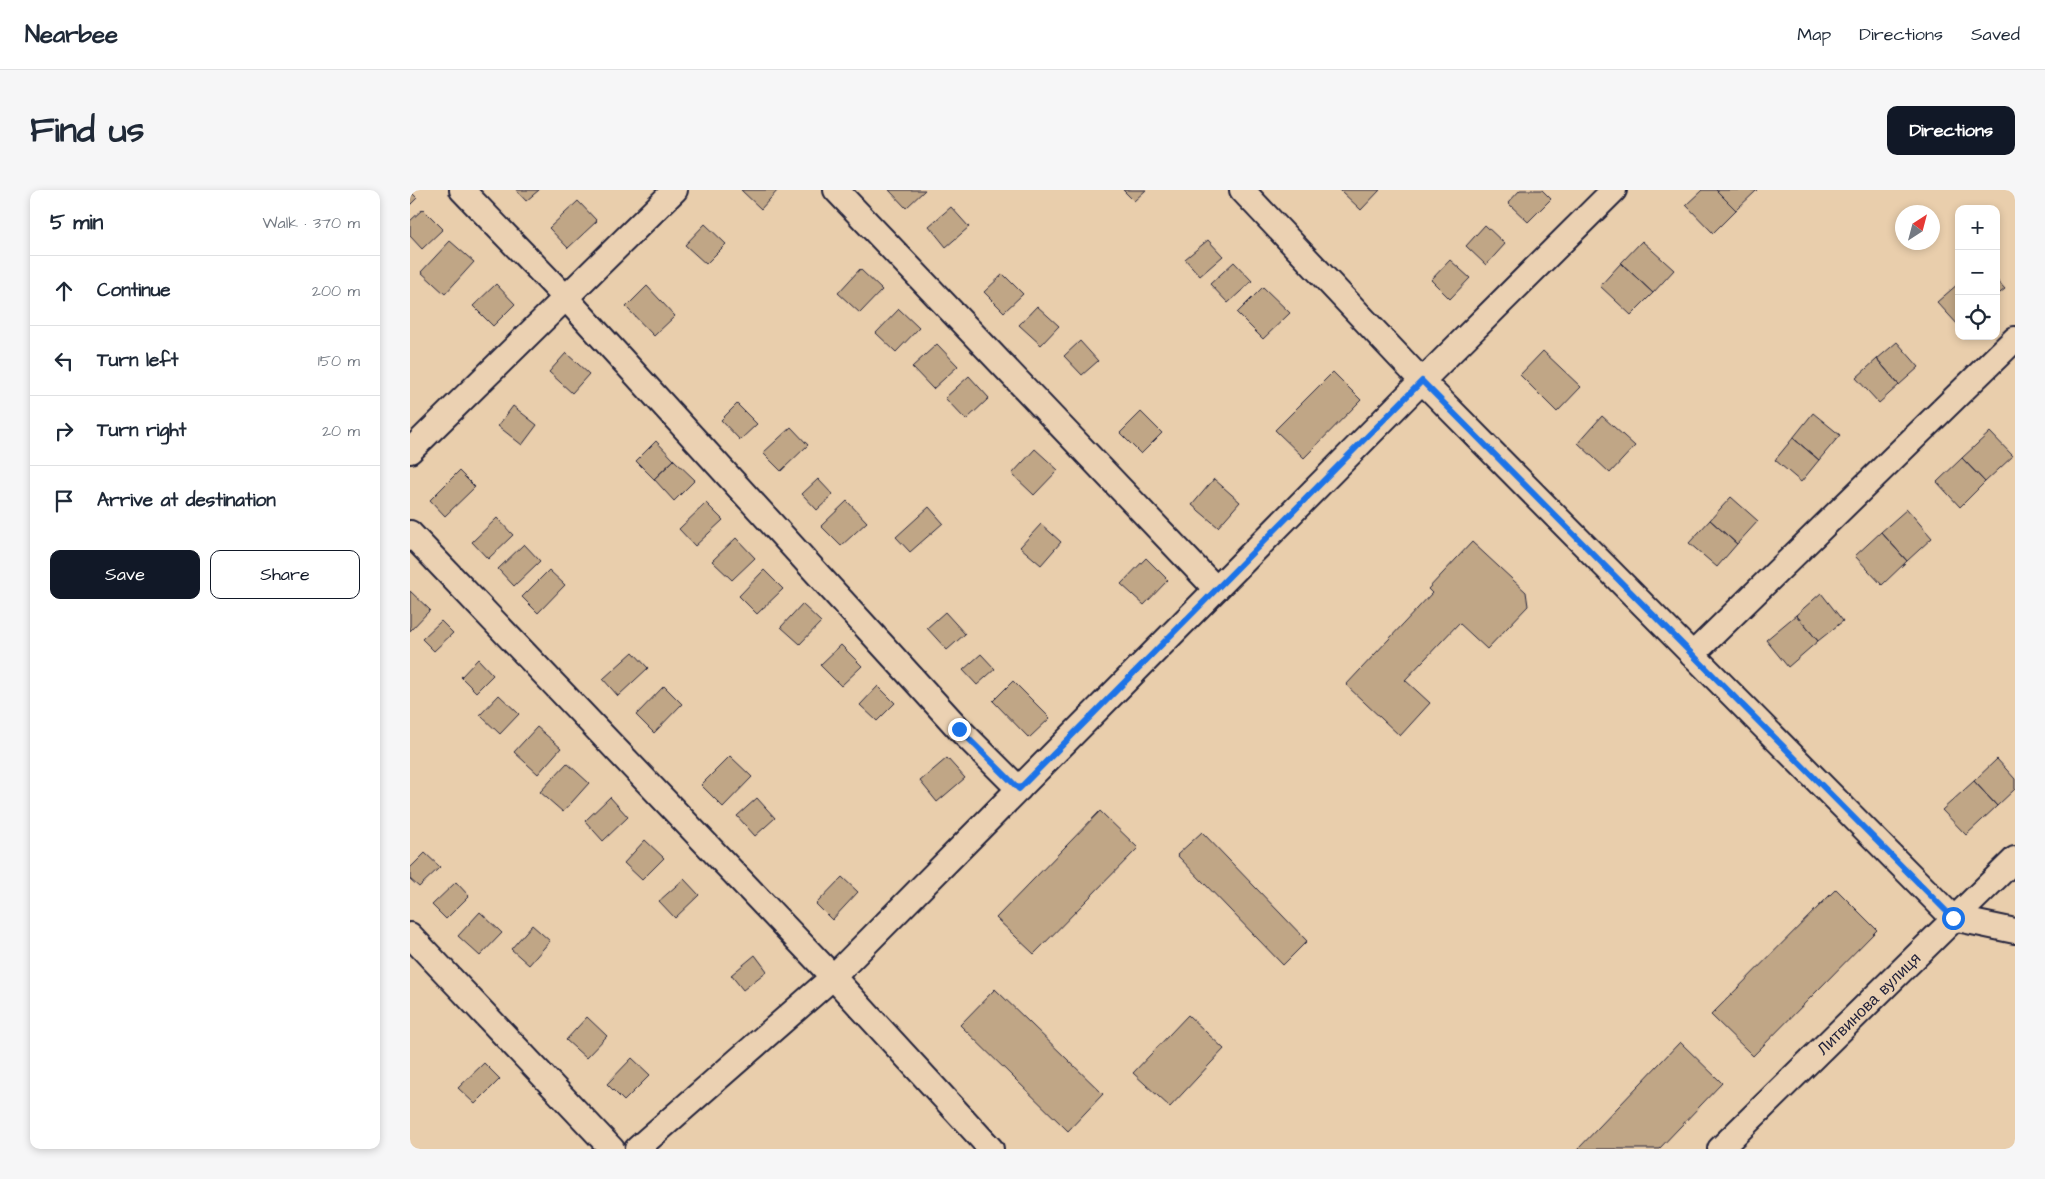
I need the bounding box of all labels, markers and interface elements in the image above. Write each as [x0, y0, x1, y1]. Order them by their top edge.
text: Nearbee [25, 18, 118, 52]
text: Map [1797, 22, 1831, 47]
text: Directions [1859, 22, 1943, 47]
text: Saved [1971, 22, 2020, 47]
text: Find us [30, 106, 144, 155]
button: Directions [1887, 106, 2015, 155]
north arrow [1895, 205, 1940, 250]
map controls [1955, 205, 2000, 340]
button: + [1955, 205, 2000, 250]
text: 5 min [50, 208, 103, 237]
text: Walk · 370 m [262, 212, 360, 234]
button: − [1955, 250, 2000, 295]
icon: ahead [50, 277, 78, 305]
text: Continue [97, 277, 171, 304]
text: 200 m [312, 280, 360, 302]
button: locate [1955, 295, 2000, 340]
icon: left [50, 347, 78, 375]
text: Turn left [97, 347, 178, 374]
text: 150 m [318, 350, 360, 372]
icon: right [50, 417, 78, 445]
text: Turn right [97, 417, 186, 444]
text: 20 m [322, 420, 360, 442]
icon: arrive [50, 487, 78, 515]
text: Arrive at destination [97, 487, 276, 514]
button: Save [50, 550, 200, 599]
button: Share [210, 550, 360, 599]
route end [948, 718, 971, 741]
route start [1942, 907, 1965, 930]
street label: Литвинова вулиця [1812, 948, 1926, 1060]

